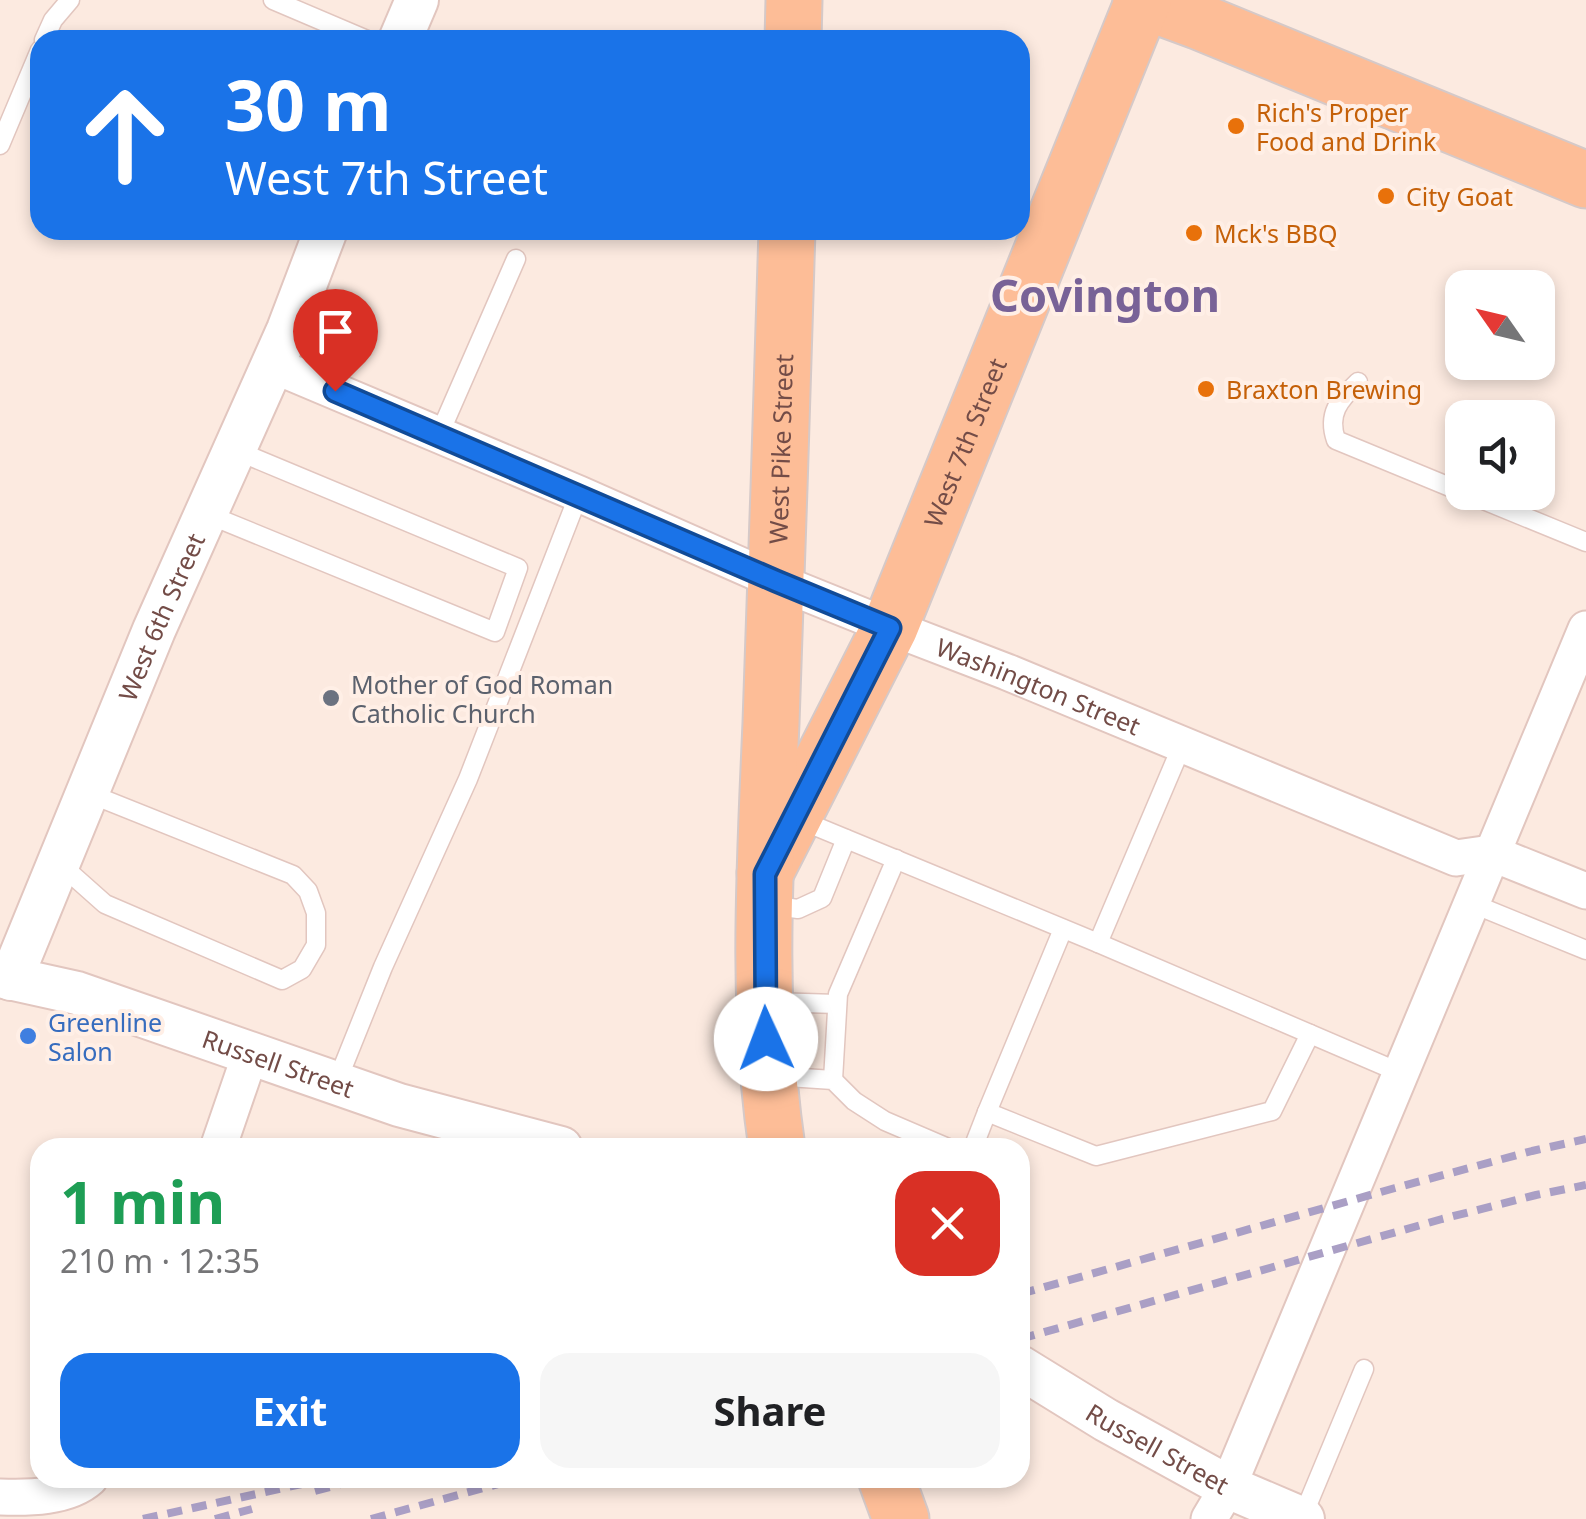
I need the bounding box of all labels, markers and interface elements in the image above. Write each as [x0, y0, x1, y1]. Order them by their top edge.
text: 30 m [225, 56, 392, 152]
icon: ahead [60, 70, 190, 200]
place label: Rich's Proper Food and Drink [1256, 95, 1437, 158]
marker: Rich's Proper Food and Drink [1225, 115, 1247, 137]
text: West 7th Street [225, 147, 548, 208]
place label: City Goat [1406, 179, 1513, 213]
marker: City Goat [1375, 185, 1397, 207]
place label: Mck's BBQ [1214, 216, 1337, 250]
marker: Mck's BBQ [1183, 222, 1205, 244]
district label: Covington [990, 264, 1220, 325]
north arrow [1445, 270, 1555, 380]
map controls [1445, 270, 1555, 510]
pin [293, 289, 378, 392]
icon: arrive [308, 304, 363, 359]
street label: West Pike Street [760, 353, 800, 544]
street label: West 7th Street [915, 353, 1014, 532]
place label: Braxton Brewing [1226, 372, 1422, 406]
marker: Braxton Brewing [1195, 378, 1217, 400]
button: sound [1445, 400, 1555, 510]
street label: West 6th Street [110, 528, 212, 706]
street label: Washington Street [931, 629, 1146, 742]
place label: Mother of God Roman Catholic Church [351, 667, 613, 730]
marker: Mother of God Roman Catholic Church [320, 687, 342, 709]
position arrow [714, 987, 818, 1091]
place label: Greenline Salon [48, 1005, 162, 1068]
street label: Russell Street [198, 1021, 359, 1105]
marker: Greenline Salon [17, 1025, 39, 1047]
text: 1 min [60, 1160, 225, 1242]
button: close [895, 1171, 1000, 1276]
text: 210 m · 12:35 [60, 1239, 260, 1282]
button: Exit [60, 1353, 520, 1468]
button: Share [540, 1353, 1000, 1468]
street label: Russell Street [1080, 1395, 1235, 1501]

